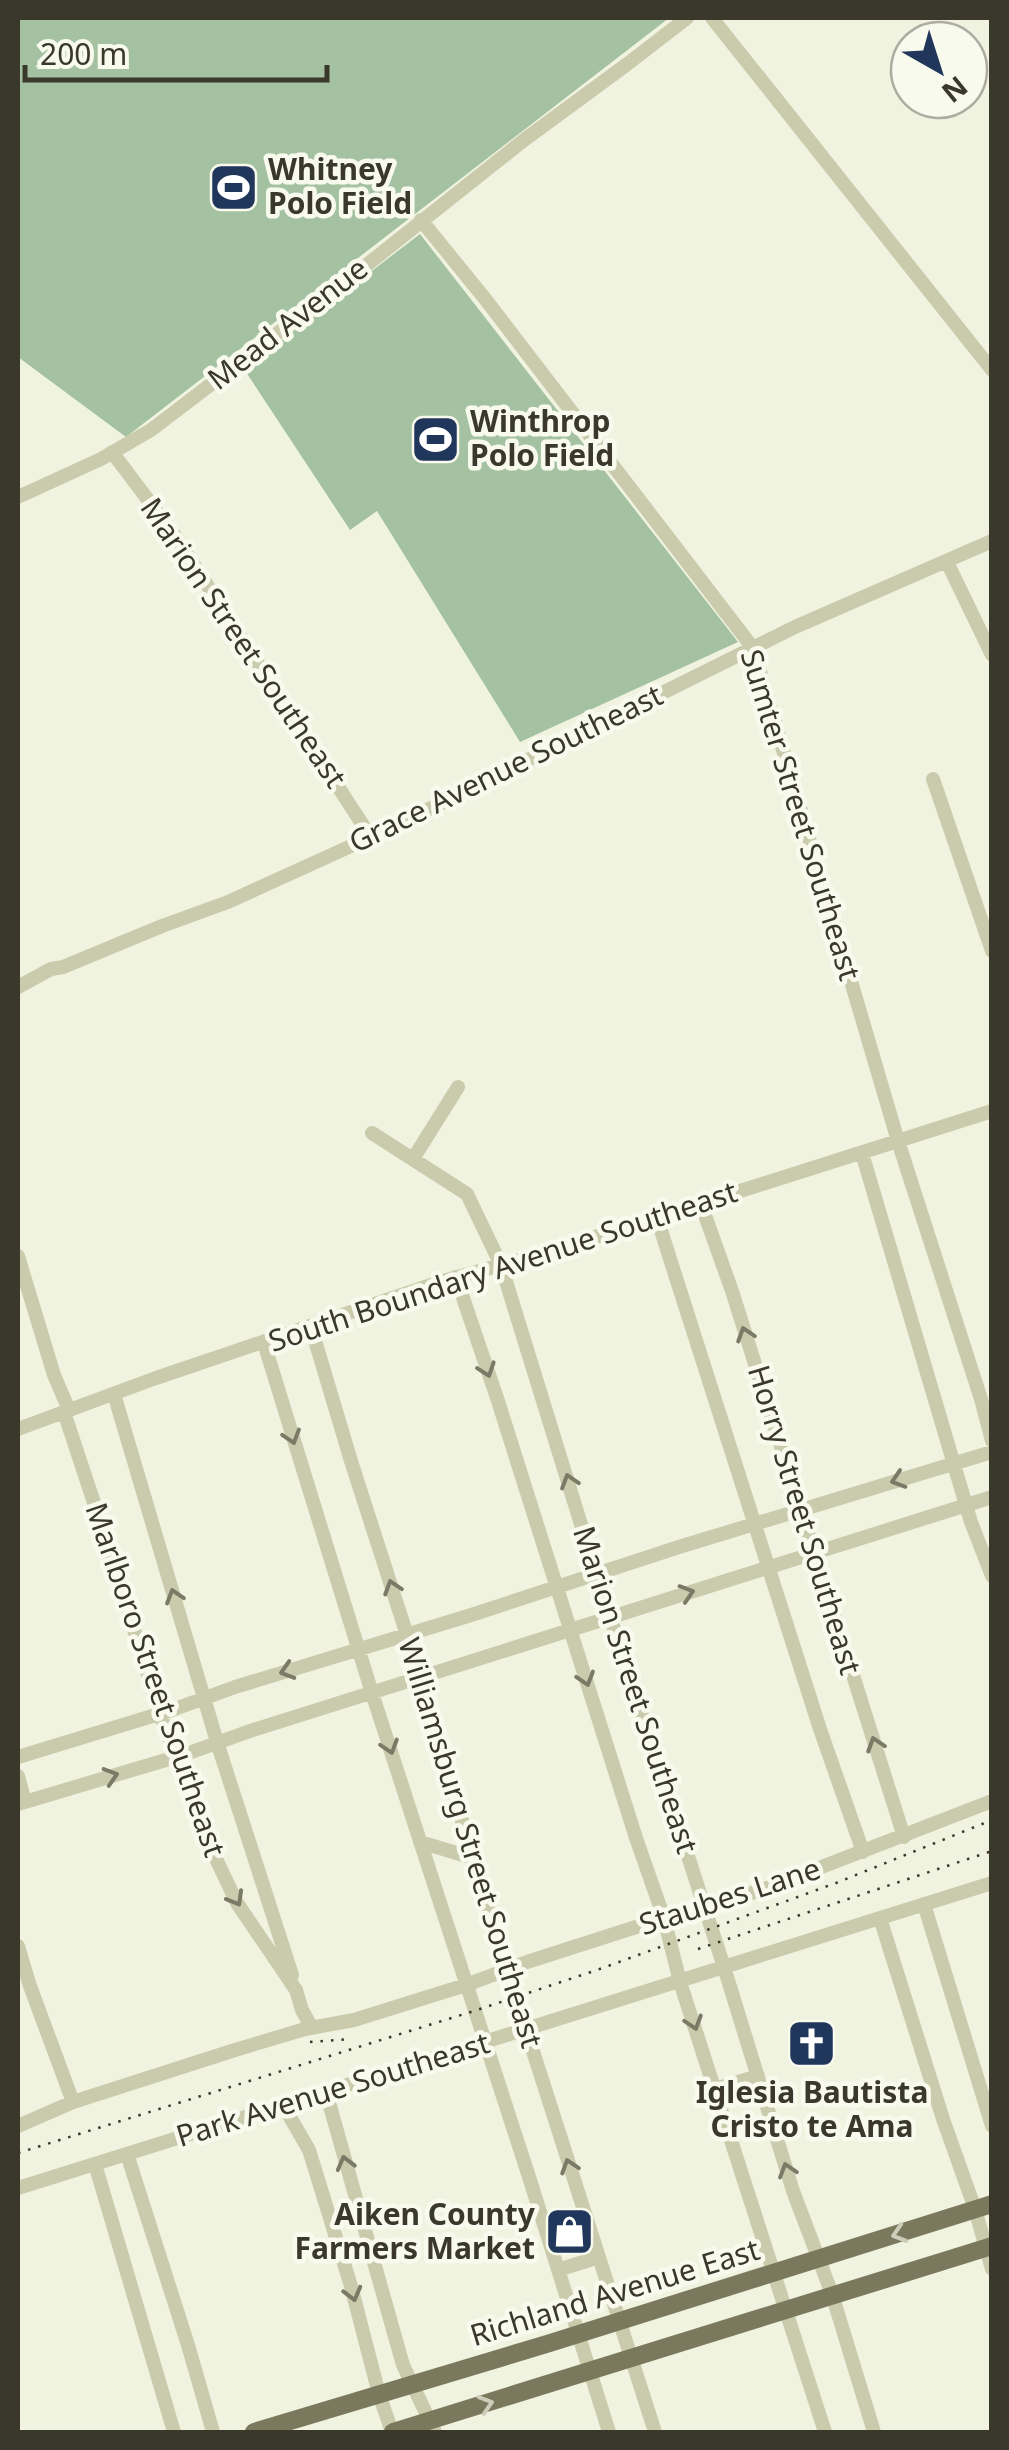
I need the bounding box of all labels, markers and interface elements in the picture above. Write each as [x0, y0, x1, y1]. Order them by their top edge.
scale bar [25, 20, 328, 82]
north arrow [889, 20, 989, 120]
text: 200 m [40, 33, 127, 74]
text: N [935, 68, 976, 112]
place label: Whitney Polo Field [268, 148, 412, 223]
sports icon: Whitney Polo Field [207, 161, 259, 213]
street label: Mead Avenue [199, 247, 376, 398]
place label: Winthrop Polo Field [470, 400, 614, 475]
sports icon: Winthrop Polo Field [409, 413, 461, 465]
street label: Marion Street Southeast [132, 489, 357, 795]
street label: Sumter Street Southeast [732, 644, 871, 985]
street label: Grace Avenue Southeast [342, 674, 669, 862]
street label: South Boundary Avenue Southeast [263, 1170, 742, 1361]
one-way arrow [737, 1326, 757, 1343]
one-way arrow [476, 1360, 496, 1377]
street label: Horry Street Southeast [739, 1360, 872, 1679]
one-way arrow [280, 1427, 301, 1444]
one-way arrow [890, 1468, 907, 1489]
one-way arrow [560, 1473, 580, 1490]
street label: Marlboro Street Southeast [77, 1497, 236, 1862]
street label: Marion Street Southeast [564, 1521, 709, 1859]
one-way arrow [383, 1580, 403, 1597]
one-way arrow [678, 1584, 695, 1604]
one-way arrow [165, 1588, 186, 1605]
street label: Williamsburg Street Southeast [389, 1633, 553, 2053]
one-way arrow [280, 1659, 297, 1680]
one-way arrow [574, 1670, 595, 1687]
one-way arrow [866, 1736, 886, 1753]
one-way arrow [378, 1737, 398, 1754]
one-way arrow [102, 1767, 119, 1788]
street label: Staubes Lane [634, 1847, 825, 1944]
one-way arrow [224, 1889, 244, 1907]
one-way arrow [682, 2013, 702, 2030]
church icon: Iglesia Bautista Cristo te Ama [786, 2018, 838, 2070]
street label: Park Avenue Southeast [171, 2021, 494, 2156]
place label: Iglesia Bautista Cristo te Ama [696, 2071, 928, 2146]
one-way arrow [336, 2155, 357, 2172]
one-way arrow [561, 2158, 581, 2175]
one-way arrow [778, 2162, 799, 2179]
place label: Aiken County Farmers Market [295, 2193, 536, 2268]
shop icon: Aiken County Farmers Market [544, 2206, 596, 2258]
one-way arrow [891, 2222, 908, 2243]
street label: Richland Avenue East [465, 2228, 764, 2355]
one-way arrow [341, 2285, 362, 2302]
one-way arrow [477, 2395, 494, 2415]

